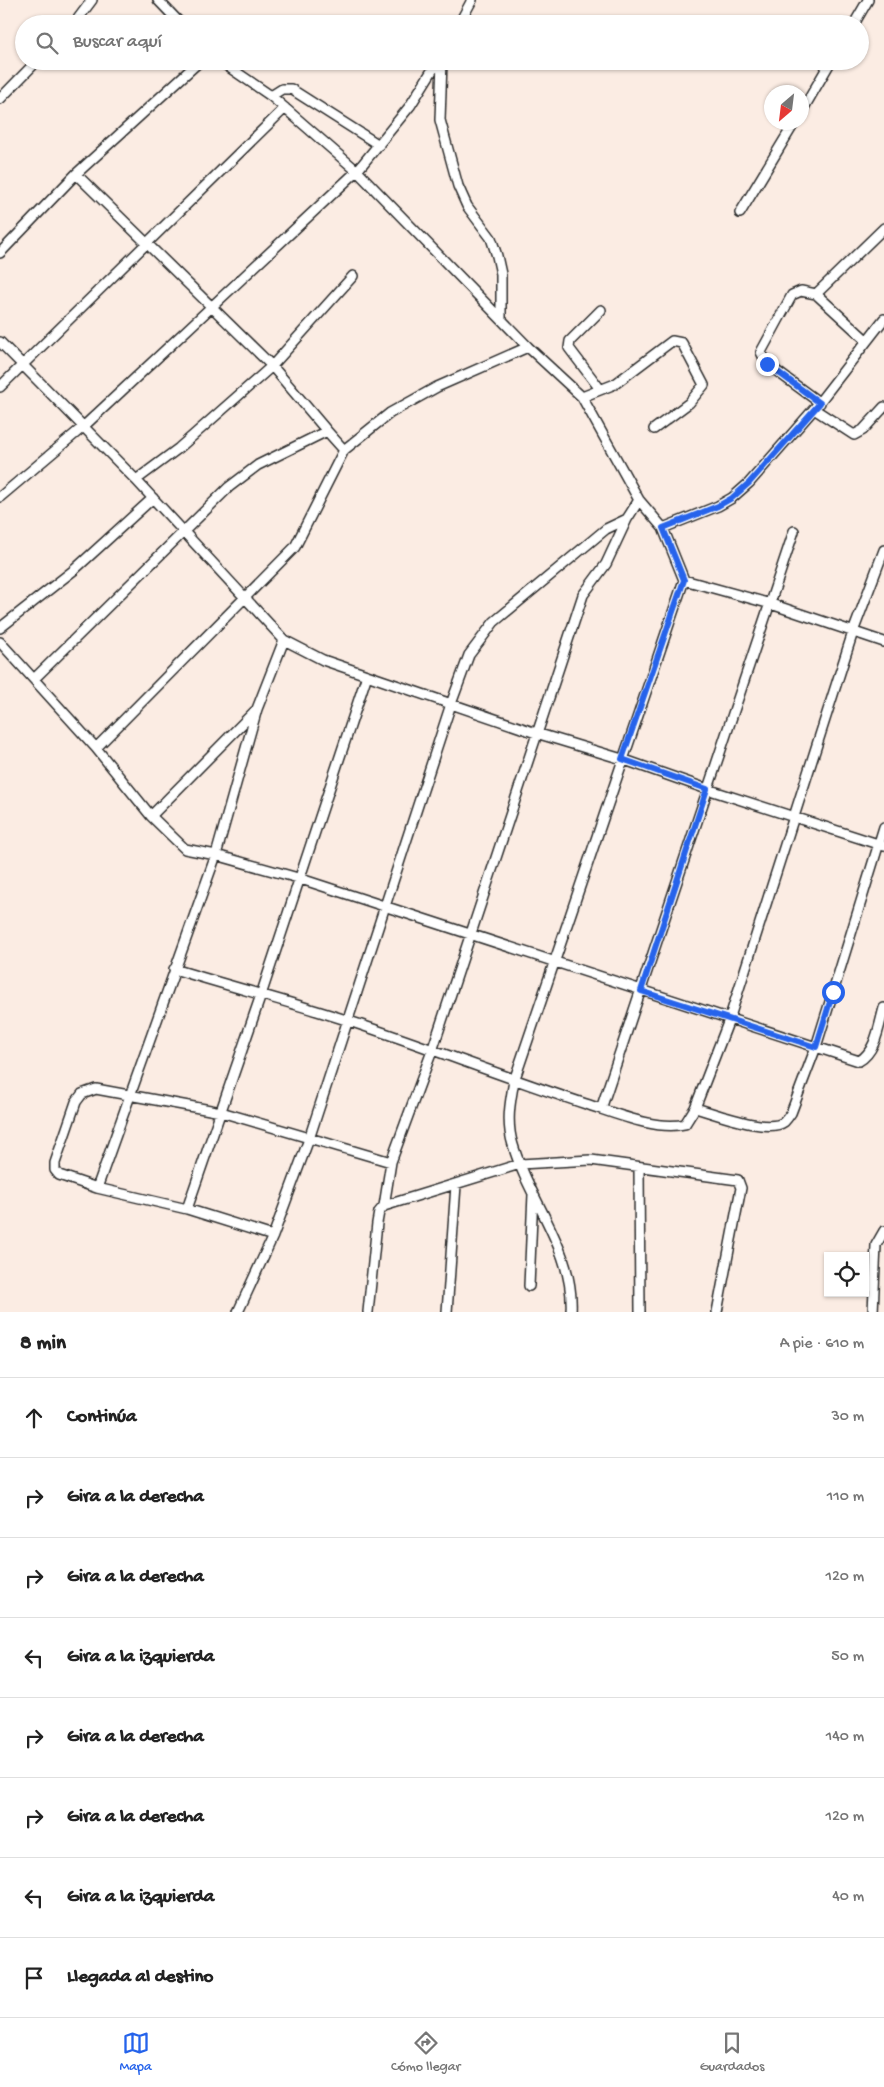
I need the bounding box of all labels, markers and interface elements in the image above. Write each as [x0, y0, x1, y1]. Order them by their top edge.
search box [15, 15, 869, 70]
icon: search [33, 29, 61, 57]
text: Buscar aquí [73, 31, 162, 54]
north arrow [764, 85, 809, 130]
route end [756, 353, 779, 376]
route start [822, 981, 845, 1004]
map controls [824, 1252, 869, 1297]
button: locate [824, 1252, 869, 1297]
text: 8 min [20, 1332, 66, 1357]
text: A pie · 610 m [780, 1335, 864, 1354]
icon: ahead [20, 1404, 48, 1432]
text: Continúa [67, 1406, 137, 1429]
text: 30 m [831, 1408, 864, 1427]
icon: right [20, 1484, 48, 1512]
text: Gira a la derecha [67, 1486, 204, 1509]
text: 110 m [827, 1488, 864, 1507]
icon: right [20, 1564, 48, 1592]
text: Gira a la derecha [67, 1566, 204, 1589]
text: 120 m [825, 1568, 864, 1587]
icon: left [20, 1644, 48, 1672]
text: Gira a la izquierda [67, 1646, 214, 1669]
text: 50 m [831, 1648, 864, 1667]
icon: right [20, 1724, 48, 1752]
text: Gira a la derecha [67, 1726, 204, 1749]
text: 140 m [826, 1728, 864, 1747]
icon: right [20, 1804, 48, 1832]
text: Gira a la derecha [67, 1806, 204, 1829]
text: 120 m [825, 1808, 864, 1827]
icon: left [20, 1884, 48, 1912]
text: Gira a la izquierda [67, 1886, 214, 1909]
text: 40 m [832, 1888, 864, 1907]
icon: arrive [20, 1964, 48, 1992]
text: Llegada al destino [67, 1966, 213, 1989]
tab: Mapa [120, 2029, 152, 2076]
tab: Cómo llegar [391, 2029, 460, 2076]
tab: Guardados [700, 2029, 764, 2076]

